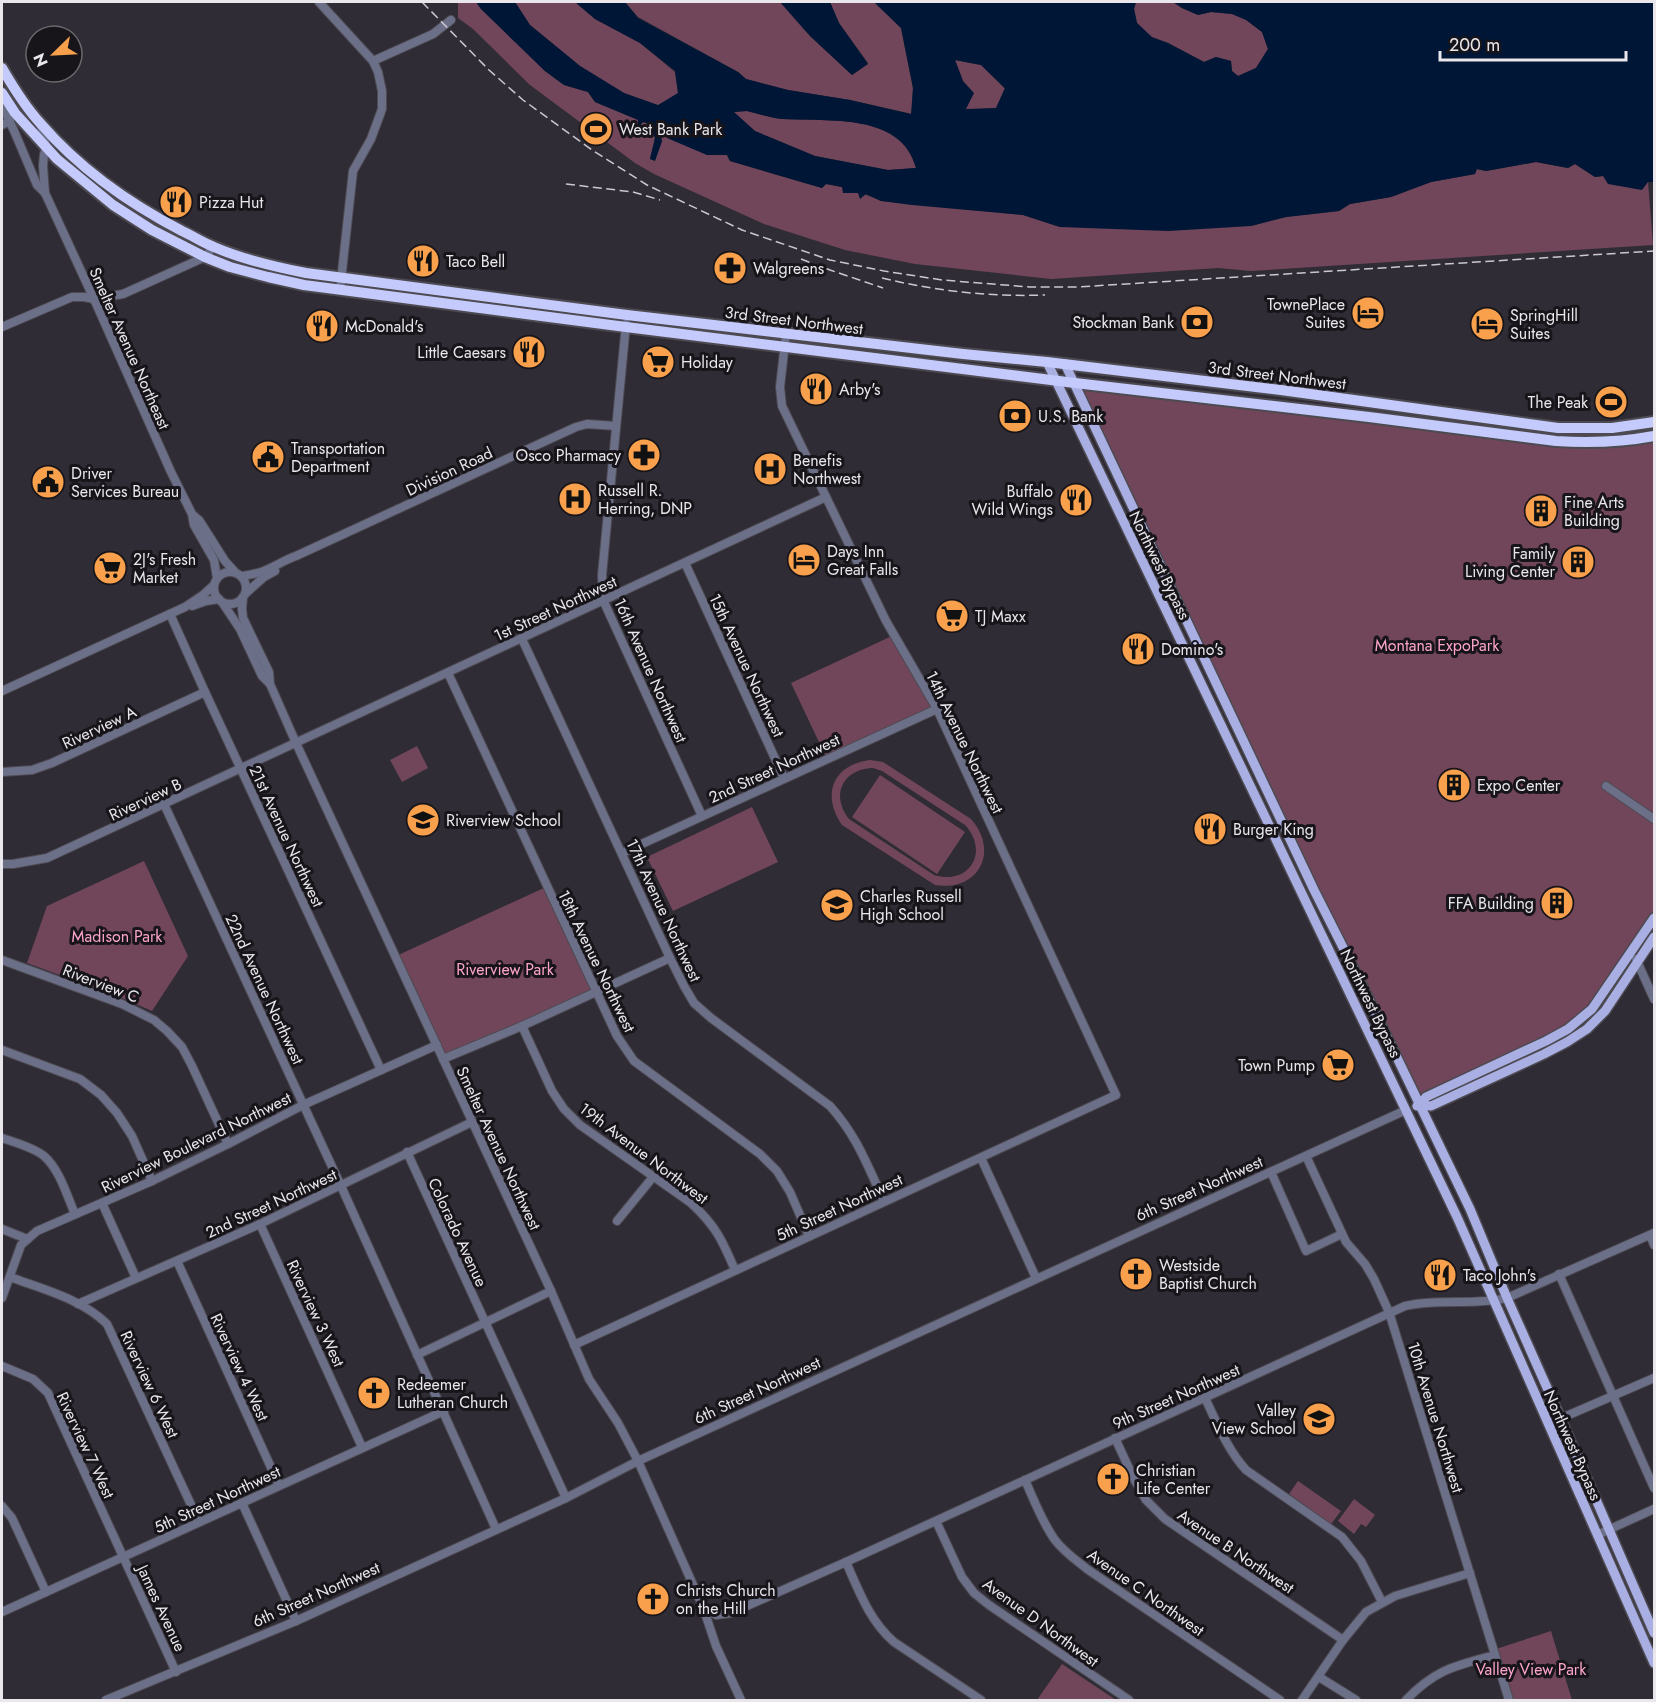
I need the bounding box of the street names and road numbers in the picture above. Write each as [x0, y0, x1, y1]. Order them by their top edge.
street label: Smelter Avenue Northeast [83, 263, 176, 433]
street label: 3rd Street Northwest [724, 301, 865, 340]
street label: 3rd Street Northwest [1207, 356, 1348, 395]
street label: Division Road [402, 441, 496, 502]
street label: Northwest Bypass [1123, 507, 1196, 623]
street label: 1st Street Northwest [490, 570, 621, 647]
street label: 15th Avenue Northwest [703, 590, 790, 741]
street label: 16th Avenue Northwest [608, 594, 693, 746]
street label: 14th Avenue Northwest [920, 667, 1009, 818]
street label: Riverview A [58, 700, 141, 755]
street label: 2nd Street Northwest [705, 728, 844, 809]
street label: 21st Avenue Northwest [244, 762, 330, 911]
street label: Riverview B [105, 773, 185, 826]
street label: 17th Avenue Northwest [620, 835, 707, 986]
street label: 18th Avenue Northwest [552, 886, 641, 1036]
street label: 22nd Avenue Northwest [220, 910, 310, 1068]
street label: Northwest Bypass [1334, 945, 1407, 1061]
street label: Riverview C [59, 958, 142, 1009]
street label: Smelter Avenue Northwest [450, 1063, 547, 1234]
street label: Riverview Boulevard Northwest [97, 1086, 295, 1199]
street label: 19th Avenue Northwest [574, 1097, 713, 1210]
street label: 6th Street Northwest [1132, 1150, 1267, 1227]
street label: 2nd Street Northwest [202, 1163, 341, 1244]
street label: 5th Street Northwest [772, 1168, 906, 1247]
street label: Colorado Avenue [422, 1174, 493, 1290]
street label: Riverview 3 West [281, 1256, 350, 1371]
street label: Riverview 4 West [205, 1310, 275, 1425]
street label: Riverview 6 West [115, 1327, 185, 1442]
street label: 10th Avenue Northwest [1402, 1339, 1469, 1495]
street label: 6th Street Northwest [690, 1351, 824, 1430]
street label: 9th Street Northwest [1109, 1358, 1244, 1435]
street label: Northwest Bypass [1538, 1386, 1607, 1504]
street label: Riverview 7 West [51, 1388, 120, 1502]
street label: 5th Street Northwest [150, 1460, 284, 1539]
street label: Avenue B Northwest [1173, 1504, 1299, 1599]
street label: Avenue C Northwest [1082, 1543, 1209, 1642]
street label: 6th Street Northwest [249, 1556, 384, 1633]
street label: James Avenue [131, 1559, 192, 1655]
street label: Avenue D Northwest [978, 1572, 1104, 1672]

